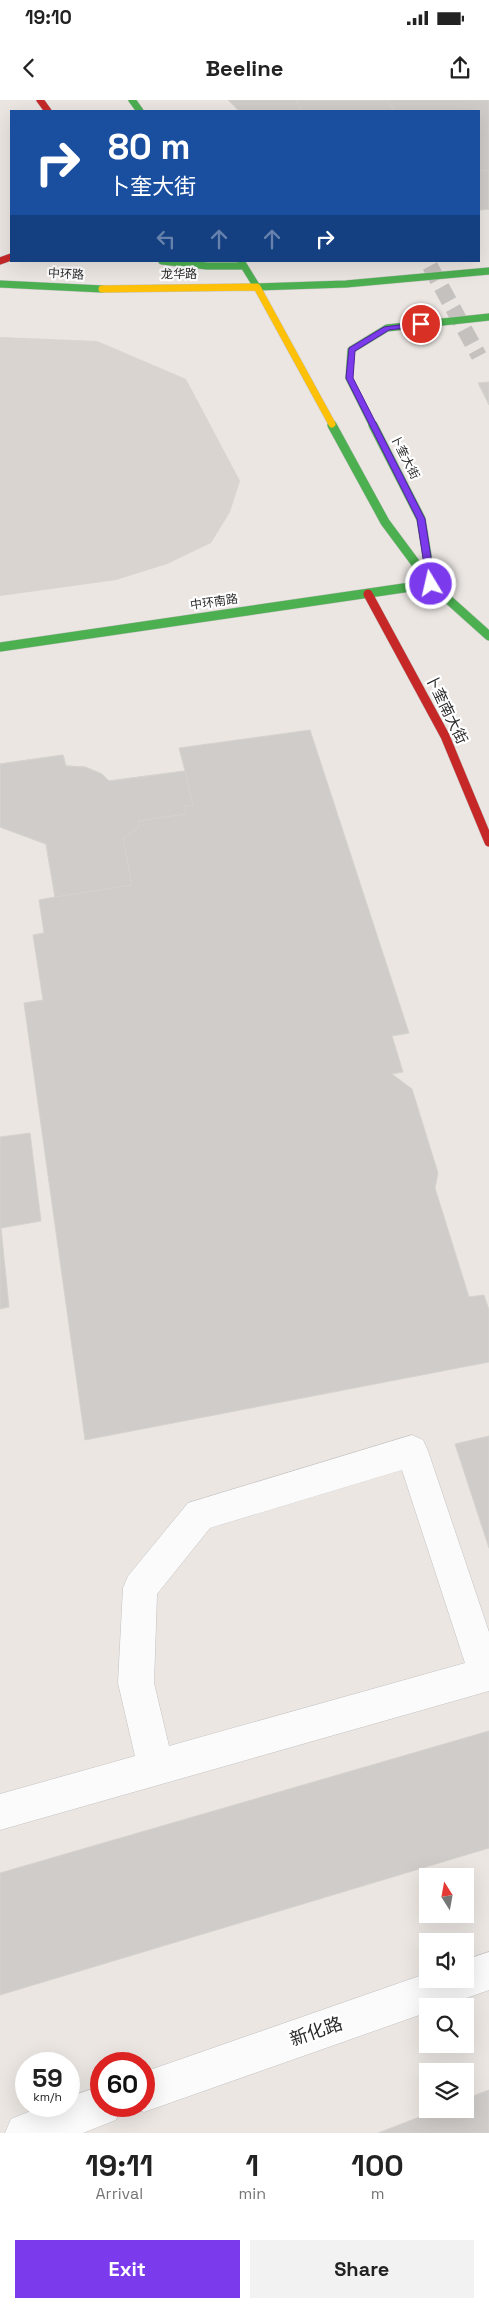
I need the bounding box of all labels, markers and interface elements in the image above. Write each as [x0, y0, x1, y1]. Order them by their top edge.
text: 19:10 [25, 5, 72, 30]
icon: back [15, 54, 43, 82]
text: Beeline [206, 54, 283, 82]
icon: share [446, 54, 474, 82]
text: 80 m [108, 125, 190, 169]
icon: right [25, 130, 90, 195]
text: 卜奎大街 [108, 172, 196, 200]
icon: left [152, 225, 180, 253]
icon: ahead [205, 225, 233, 253]
icon: ahead [258, 225, 286, 253]
icon: right [311, 225, 339, 253]
street label: 中环路 [48, 265, 84, 283]
street label: 龙华路 [161, 266, 197, 282]
pin [400, 303, 442, 345]
icon: arrive [407, 310, 435, 338]
street label: 卜奎大街 [387, 432, 423, 482]
position arrow [404, 557, 456, 609]
street label: 中环南路 [189, 591, 239, 613]
street label: 卜奎南大街 [422, 671, 472, 747]
north arrow [419, 1868, 474, 1922]
map controls [419, 1868, 474, 2118]
button: sound [419, 1933, 474, 1988]
button: search [419, 1998, 474, 2053]
street label: 新化路 [287, 2011, 345, 2051]
speed limit sign: 60 [90, 2052, 155, 2117]
text: 59 [32, 2062, 63, 2094]
button: layers [419, 2063, 474, 2118]
text: km/h [33, 2089, 62, 2105]
text: 19:11 [85, 2146, 153, 2185]
text: 1 [246, 2146, 259, 2185]
text: 100 [351, 2146, 404, 2185]
text: Arrival [96, 2183, 143, 2204]
text: min [239, 2183, 266, 2204]
text: m [371, 2183, 384, 2204]
button: Exit [15, 2240, 240, 2298]
button: Share [250, 2240, 474, 2298]

